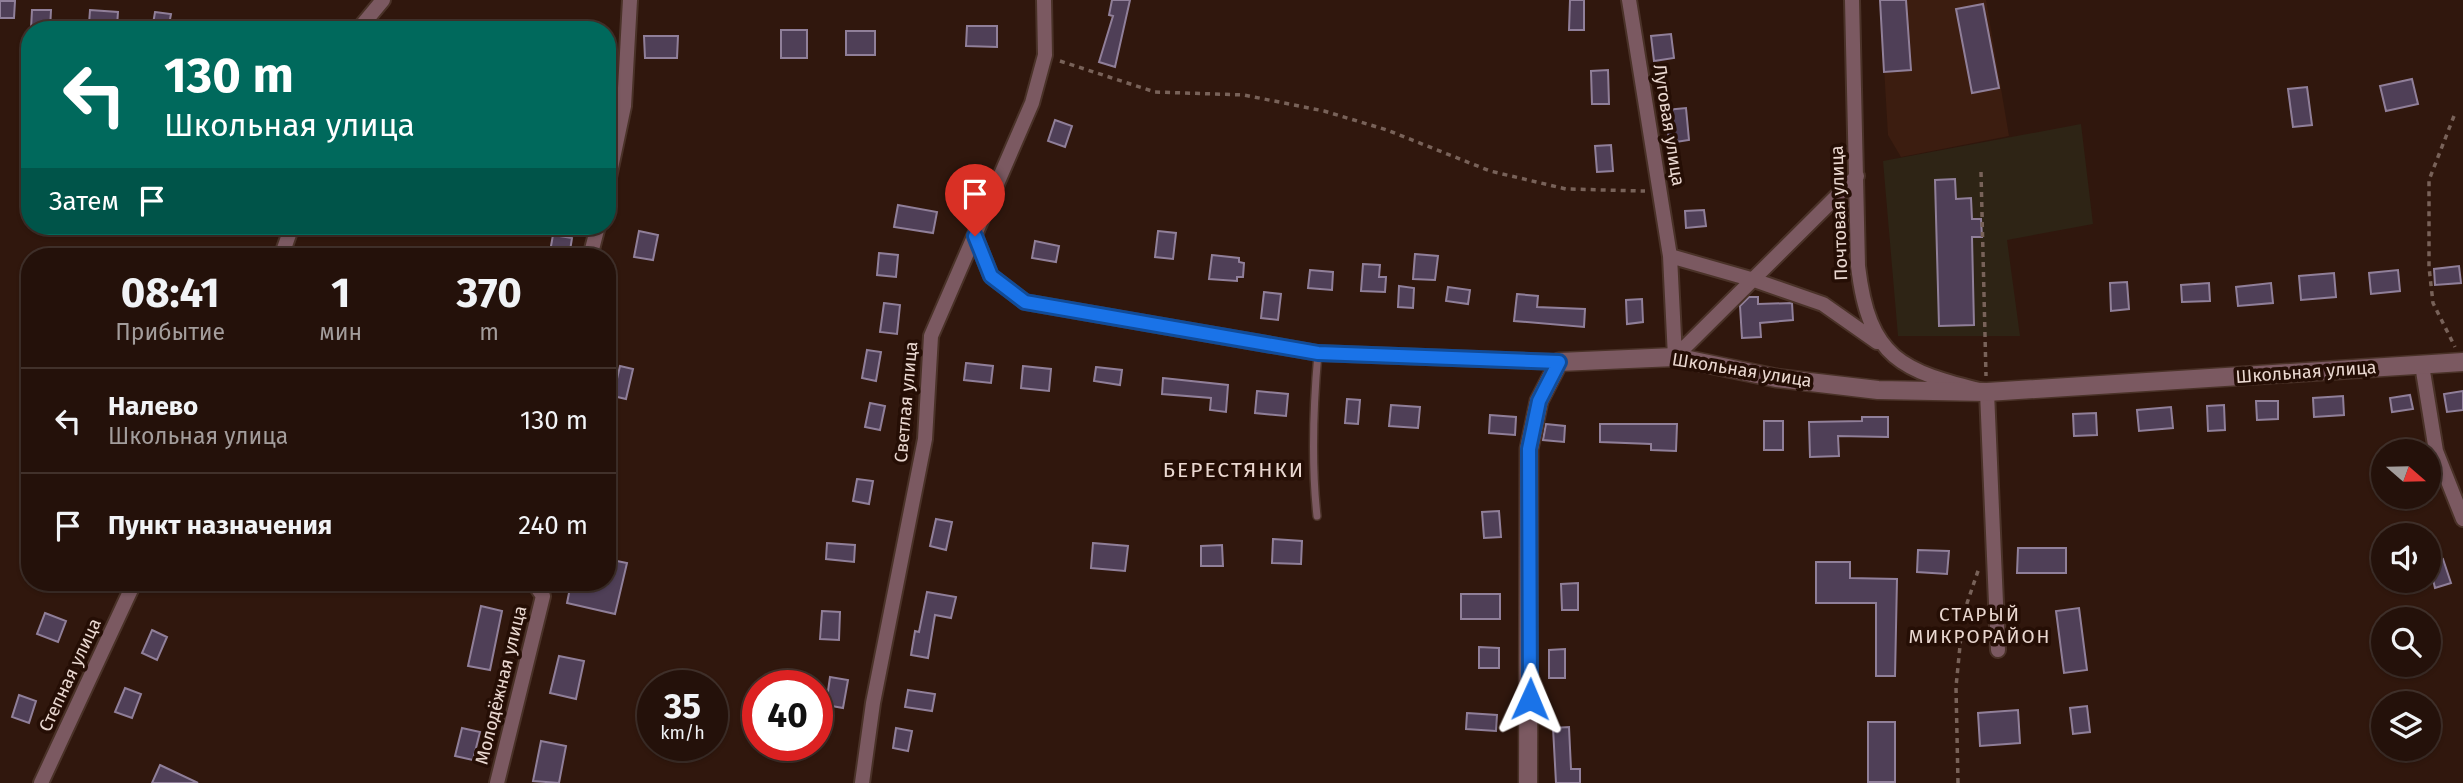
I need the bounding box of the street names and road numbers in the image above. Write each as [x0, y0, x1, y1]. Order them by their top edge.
street label: Луговая улица [1649, 62, 1689, 188]
street label: Почтовая улица [1826, 145, 1852, 281]
street label: Светлая улица [890, 341, 922, 463]
street label: Школьная улица [1671, 348, 1813, 392]
street label: Школьная улица [2235, 356, 2377, 388]
street label: Молодёжная улица [471, 603, 531, 767]
street label: Степная улица [34, 615, 106, 735]

